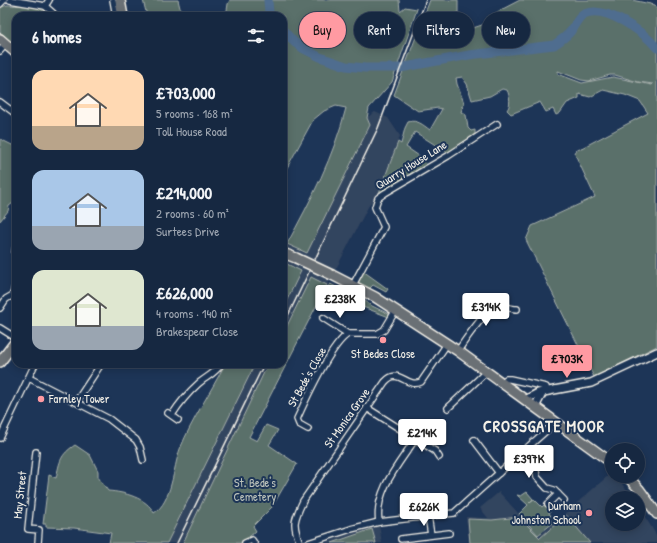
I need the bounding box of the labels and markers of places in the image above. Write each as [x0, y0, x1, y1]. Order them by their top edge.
pin: £238K [312, 285, 368, 319]
pin: £314K [458, 293, 514, 327]
marker: St Bedes Close [378, 335, 388, 345]
place label: St Bedes Close [351, 345, 415, 362]
pin: £703K [539, 345, 595, 379]
place label: Farnley Tower [48, 390, 110, 407]
marker: Farnley Tower [36, 394, 46, 404]
pin: £214K [394, 419, 450, 453]
pin: £397K [501, 445, 557, 479]
pin: £626K [396, 493, 452, 527]
place label: Durham Johnston School [511, 497, 582, 528]
marker: Durham Johnston School [584, 508, 594, 518]

